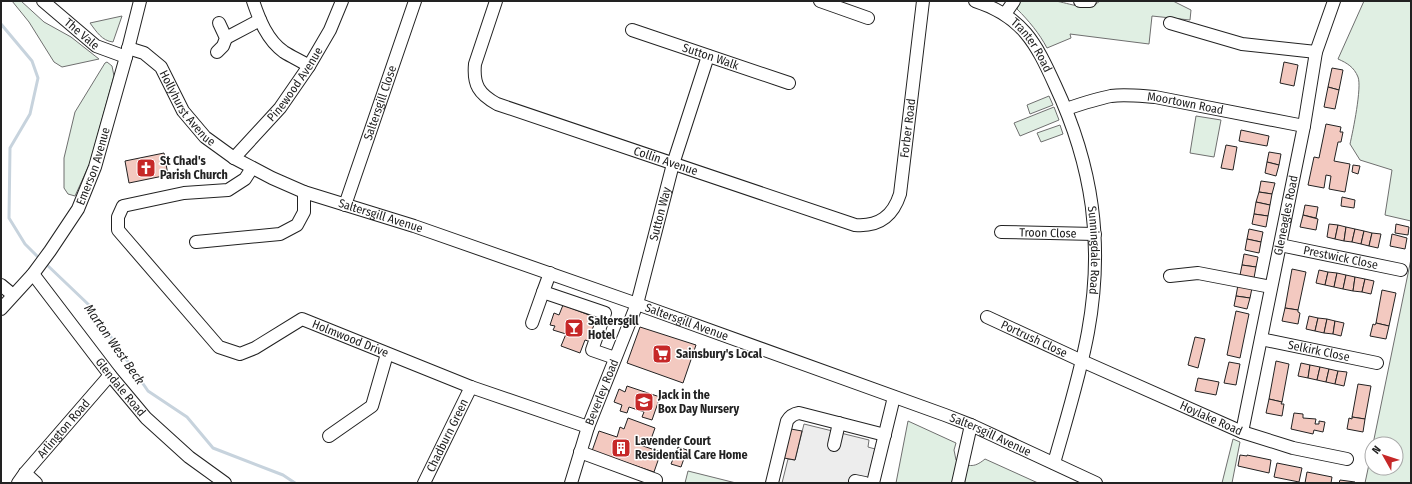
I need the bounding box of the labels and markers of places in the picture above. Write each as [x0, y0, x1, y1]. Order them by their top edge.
place label: St Chad's Parish Church [160, 154, 228, 182]
church icon: St Chad's Parish Church [135, 157, 157, 179]
place label: Saltersgill Hotel [588, 314, 639, 342]
bar icon: Saltersgill Hotel [563, 317, 585, 339]
supermarket icon: Sainsbury's Local [651, 343, 673, 365]
place label: Sainsbury's Local [676, 347, 763, 361]
place label: Jack in the Box Day Nursery [657, 388, 740, 416]
school or university icon: Jack in the Box Day Nursery [633, 391, 655, 413]
place label: Lavender Court Residential Care Home [635, 434, 748, 462]
building icon: Lavender Court Residential Care Home [610, 437, 632, 459]

